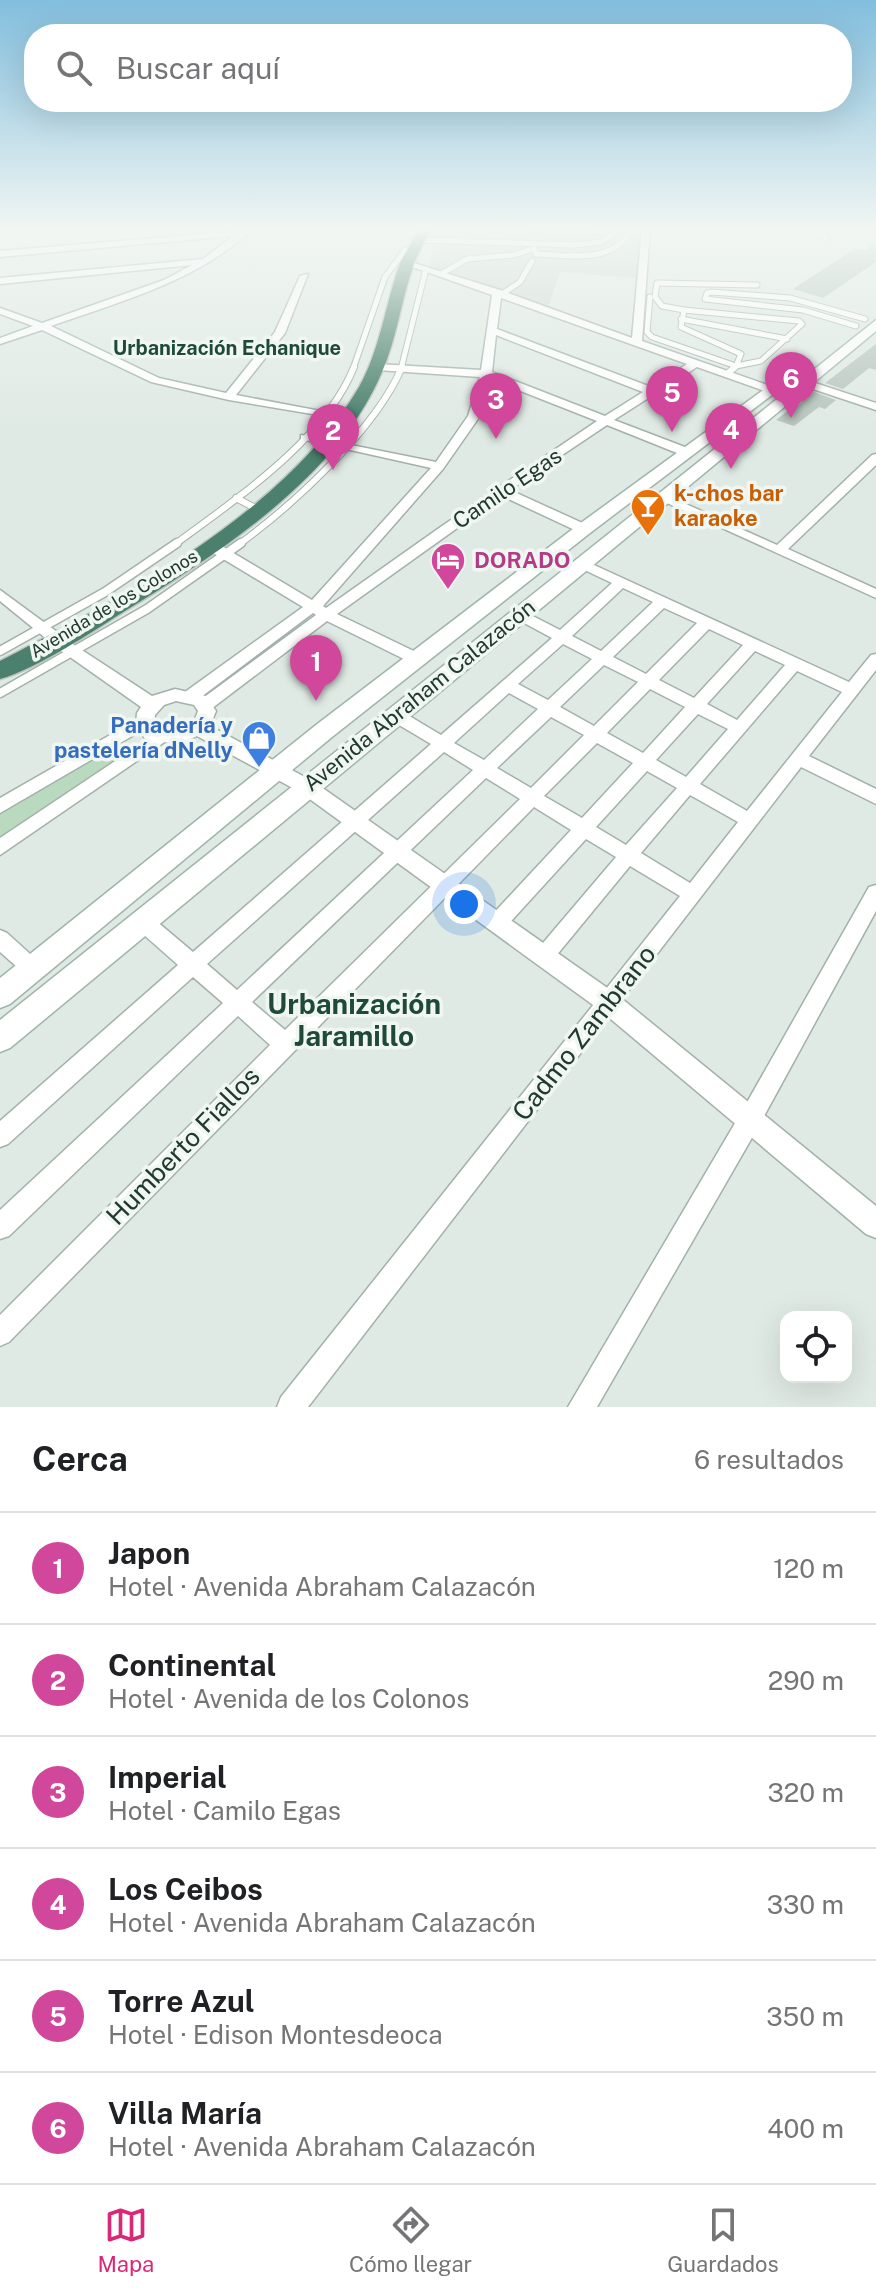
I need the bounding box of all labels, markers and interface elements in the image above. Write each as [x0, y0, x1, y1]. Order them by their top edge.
search box [24, 24, 852, 112]
icon: search [52, 46, 96, 90]
text: Buscar aquí [116, 50, 280, 86]
district label: Urbanización Echanique [113, 336, 341, 360]
pin: 6 [765, 352, 817, 418]
pin: 5 [646, 366, 698, 432]
pin: 3 [470, 373, 522, 439]
pin: 4 [705, 403, 757, 469]
pin: 2 [307, 404, 359, 470]
street label: Camilo Egas [448, 442, 566, 534]
place label: k-chos bar karaoke [674, 480, 784, 531]
bar icon: k-chos bar karaoke [629, 487, 667, 537]
hotel icon: DORADO [429, 541, 467, 591]
street label: Avenida de los Colonos [26, 545, 201, 662]
place label: DORADO [474, 547, 571, 573]
street label: Avenida Abraham Calazacón [298, 594, 540, 796]
pin: 1 [290, 635, 342, 701]
place label: Panadería y pastelería dNelly [54, 712, 234, 763]
shop icon: Panadería y pastelería dNelly [240, 719, 278, 769]
your location [444, 884, 484, 924]
street label: Cadmo Zambrano [506, 939, 662, 1127]
district label: Urbanización Jaramillo [267, 987, 441, 1052]
street label: Humberto Fiallos [100, 1060, 266, 1231]
map controls [780, 1311, 852, 1383]
button: locate [780, 1311, 852, 1383]
text: Cerca [32, 1439, 128, 1479]
text: 6 resultados [694, 1444, 844, 1475]
text: Japon [108, 1535, 190, 1571]
text: 1 [52, 1553, 64, 1584]
text: 120 m [773, 1553, 844, 1584]
text: Hotel · Avenida Abraham Calazacón [108, 1571, 536, 1602]
text: Continental [108, 1647, 276, 1683]
text: 2 [50, 1665, 66, 1696]
text: 290 m [768, 1665, 844, 1696]
text: Hotel · Avenida de los Colonos [108, 1683, 469, 1714]
text: Imperial [108, 1759, 227, 1795]
text: 3 [49, 1777, 67, 1808]
text: 320 m [767, 1777, 844, 1808]
text: Hotel · Camilo Egas [108, 1795, 341, 1826]
text: Los Ceibos [108, 1871, 263, 1907]
text: 4 [49, 1889, 67, 1920]
text: 330 m [767, 1889, 844, 1920]
text: Hotel · Avenida Abraham Calazacón [108, 1907, 536, 1938]
text: Torre Azul [108, 1983, 255, 2019]
text: 5 [49, 2001, 67, 2032]
text: 350 m [766, 2001, 844, 2032]
text: Hotel · Edison Montesdeoca [108, 2019, 443, 2050]
text: Villa María [108, 2095, 262, 2131]
text: 6 [49, 2113, 67, 2144]
text: 400 m [767, 2113, 844, 2144]
text: Hotel · Avenida Abraham Calazacón [108, 2131, 536, 2162]
tab: Mapa [97, 2203, 154, 2277]
tab: Cómo llegar [349, 2203, 472, 2277]
tab: Guardados [667, 2203, 779, 2277]

